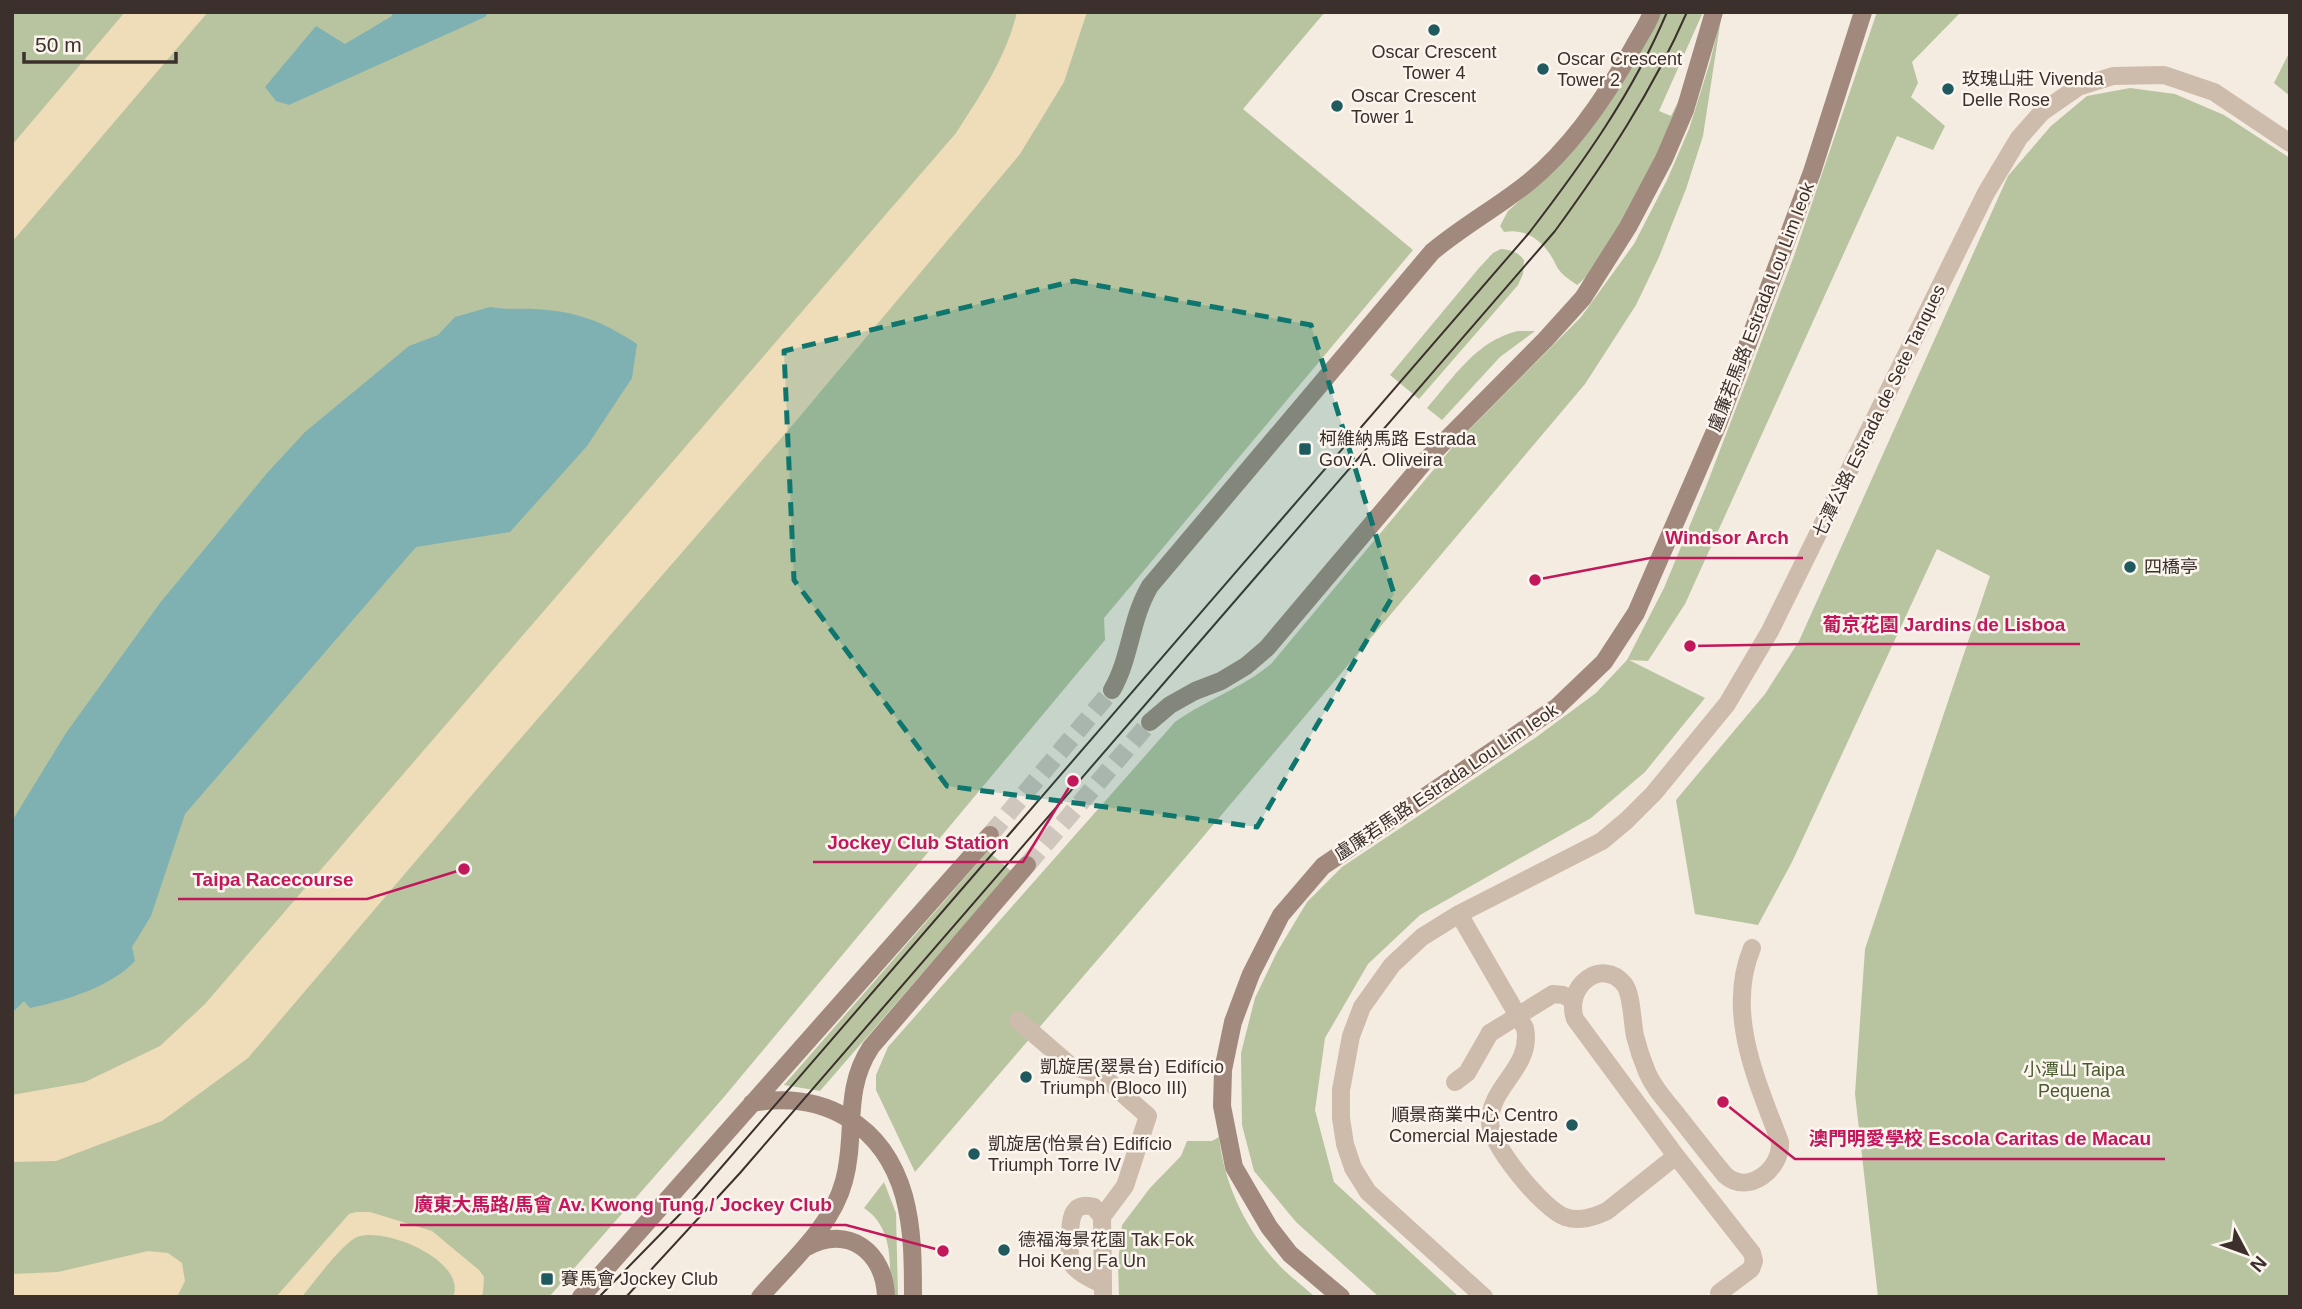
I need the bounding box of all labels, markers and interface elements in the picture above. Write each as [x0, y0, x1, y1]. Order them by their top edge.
scale bar [24, 21, 177, 65]
marker: Oscar Crescent Tower 4 [1426, 22, 1442, 38]
text: 50 m [35, 33, 82, 56]
place label: Oscar Crescent Tower 4 [1371, 42, 1497, 83]
place label: Oscar Crescent Tower 2 [1557, 49, 1682, 90]
marker: Oscar Crescent Tower 2 [1535, 61, 1551, 77]
place label: 玫瑰山莊 Vivenda Delle Rose [1962, 69, 2105, 110]
marker: 玫瑰山莊 Vivenda Delle Rose [1940, 81, 1956, 97]
place label: Oscar Crescent Tower 1 [1351, 86, 1476, 127]
marker: Oscar Crescent Tower 1 [1329, 98, 1345, 114]
street label: 盧廉若馬路 Estrada Lou Lim Ieok [1704, 179, 1818, 434]
street label: 七潭公路 Estrada de Sete Tanques [1809, 281, 1949, 541]
place label: 柯維納馬路 Estrada Gov. A. Oliveira [1319, 429, 1477, 470]
marker: 柯維納馬路 Estrada Gov. A. Oliveira [1297, 441, 1313, 457]
callout: Windsor Arch [1650, 518, 1803, 558]
text: Windsor Arch [1665, 527, 1789, 548]
place label: 四橋亭 [2144, 557, 2198, 577]
marker: 四橋亭 [2122, 559, 2138, 575]
callout: 葡京花園 Jardins de Lisboa [1809, 604, 2080, 644]
text: 葡京花園 Jardins de Lisboa [1823, 614, 2066, 635]
street label: 盧廉若馬路 Estrada Lou Lim Ieok [1331, 699, 1562, 864]
callout: Jockey Club Station [813, 822, 1023, 862]
text: Jockey Club Station [827, 832, 1009, 853]
callout: Taipa Racecourse [178, 859, 367, 899]
text: Taipa Racecourse [192, 869, 354, 890]
place label: 凱旋居(翠景台) Edifício Triumph (Bloco III) [1040, 1057, 1224, 1098]
park label: 小潭山 Taipa Pequena [2023, 1060, 2126, 1101]
marker: 凱旋居(翠景台) Edifício Triumph (Bloco III) [1018, 1069, 1034, 1085]
place label: 順景商業中心 Centro Comercial Majestade [1389, 1105, 1558, 1146]
marker: 順景商業中心 Centro Comercial Majestade [1564, 1117, 1580, 1133]
callout: 澳門明愛學校 Escola Caritas de Macau [1795, 1119, 2165, 1159]
text: 澳門明愛學校 Escola Caritas de Macau [1809, 1128, 2151, 1149]
place label: 凱旋居(怡景台) Edifício Triumph Torre IV [988, 1134, 1172, 1175]
marker: 凱旋居(怡景台) Edifício Triumph Torre IV [966, 1146, 982, 1162]
callout: 廣東大馬路/馬會 Av. Kwong Tung / Jockey Club [400, 1185, 846, 1225]
text: 廣東大馬路/馬會 Av. Kwong Tung / Jockey Club [414, 1194, 832, 1215]
north arrow [2211, 1218, 2281, 1288]
place label: 德福海景花園 Tak Fok Hoi Keng Fa Un [1018, 1230, 1195, 1271]
marker: 德福海景花園 Tak Fok Hoi Keng Fa Un [996, 1242, 1012, 1258]
text: N [2246, 1252, 2271, 1276]
place label: 賽馬會 Jockey Club [561, 1269, 718, 1289]
marker: 賽馬會 Jockey Club [539, 1271, 555, 1287]

